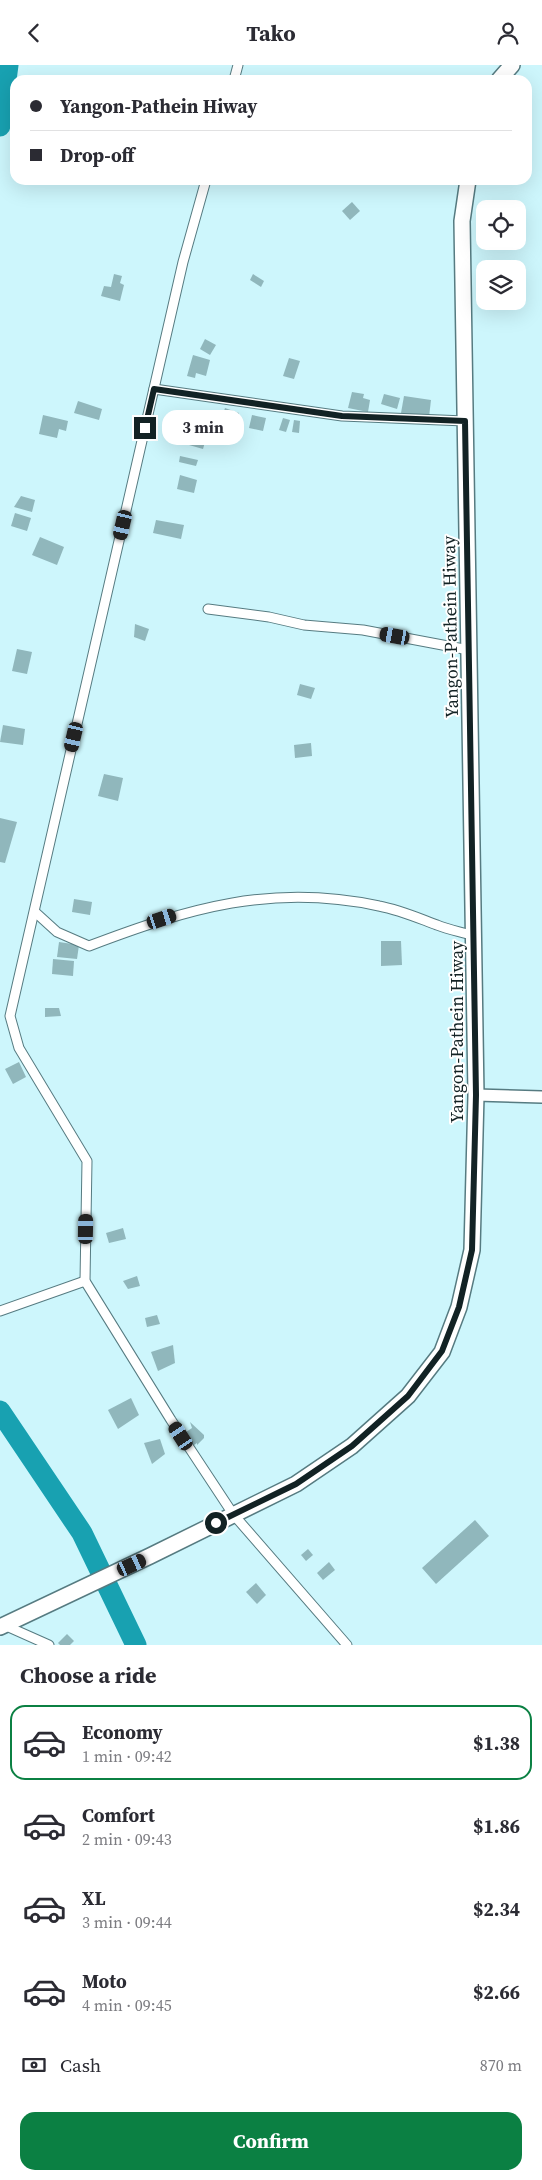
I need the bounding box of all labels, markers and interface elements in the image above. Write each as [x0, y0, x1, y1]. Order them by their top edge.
text: Tako [246, 18, 296, 48]
icon: back [20, 19, 48, 47]
icon: person [494, 19, 522, 47]
text: Yangon-Pathein Hiway [60, 93, 257, 119]
text: Drop-off [60, 142, 134, 168]
map controls [476, 200, 526, 310]
button: locate [476, 200, 526, 250]
button: layers [476, 260, 526, 310]
callout: 3 min [162, 411, 245, 445]
text: 3 min [182, 416, 224, 438]
route end [134, 417, 156, 439]
car [112, 509, 133, 541]
street label: Yangon-Pathein Hiway [436, 535, 464, 718]
car [378, 626, 411, 646]
car [63, 721, 84, 753]
car [145, 907, 178, 931]
street label: Yangon-Pathein Hiway [444, 940, 469, 1123]
car [78, 1214, 93, 1244]
car [166, 1419, 195, 1453]
route start [205, 1512, 227, 1534]
car [115, 1552, 148, 1578]
text: Choose a ride [20, 1660, 157, 1690]
text: Economy [82, 1719, 163, 1745]
icon: car [22, 1720, 67, 1765]
text: $1.38 [473, 1730, 520, 1756]
text: 1 min · 09:42 [82, 1745, 172, 1767]
text: Comfort [82, 1802, 155, 1828]
icon: car [22, 1803, 67, 1848]
text: $1.86 [473, 1813, 520, 1839]
text: 2 min · 09:43 [82, 1828, 172, 1850]
text: XL [82, 1885, 105, 1911]
icon: car [22, 1886, 67, 1931]
text: $2.34 [473, 1896, 520, 1922]
text: 3 min · 09:44 [82, 1911, 172, 1933]
text: Moto [82, 1968, 127, 1994]
icon: car [22, 1969, 67, 2014]
text: $2.66 [473, 1979, 520, 2005]
text: 4 min · 09:45 [82, 1994, 172, 2016]
icon: cash [20, 2051, 48, 2079]
text: Cash [60, 2052, 101, 2078]
text: 870 m [480, 2054, 522, 2076]
button: Confirm [20, 2112, 522, 2170]

